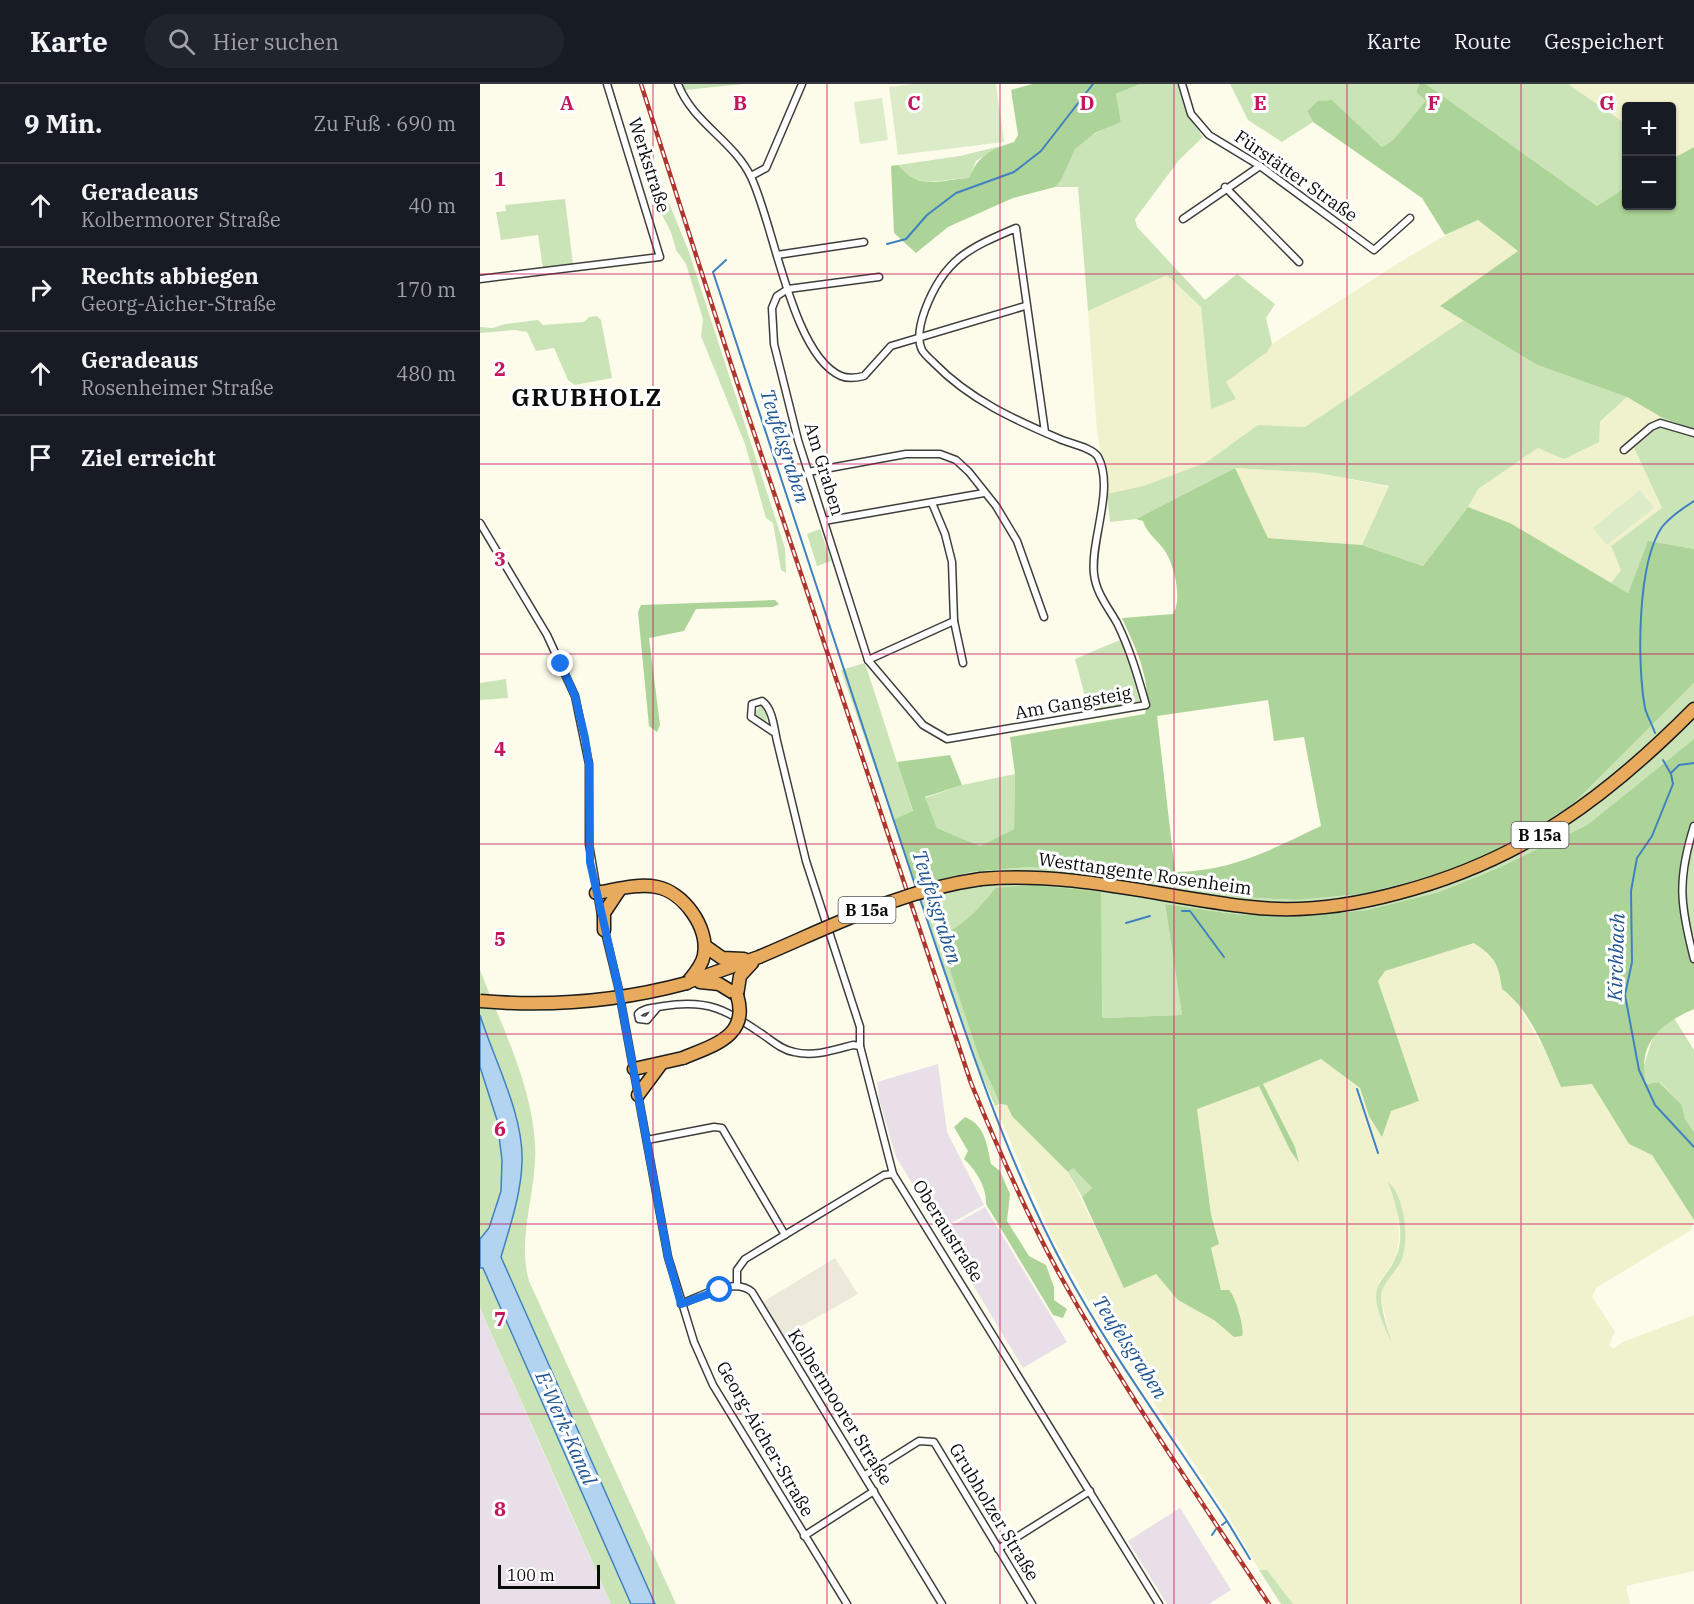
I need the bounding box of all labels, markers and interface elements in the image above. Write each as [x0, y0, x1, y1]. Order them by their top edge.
search box [144, 14, 564, 68]
text: Karte [30, 23, 108, 60]
icon: search [165, 25, 198, 58]
text: Hier suchen [213, 27, 339, 56]
text: Karte [1367, 27, 1421, 55]
text: Route [1454, 27, 1511, 55]
text: Gespeichert [1544, 27, 1664, 55]
text: A [560, 89, 574, 116]
text: B [733, 89, 747, 116]
text: C [907, 89, 921, 116]
text: D [1079, 89, 1095, 116]
text: E [1253, 89, 1267, 116]
text: F [1428, 89, 1440, 116]
text: G [1599, 89, 1615, 116]
map controls [1622, 102, 1676, 210]
button: + [1622, 102, 1676, 156]
text: 9 Min. [24, 106, 102, 140]
text: Zu Fuß · 690 m [314, 110, 456, 137]
street label: Werkstraße [623, 114, 676, 215]
street label: Fürstätter Straße [1230, 125, 1362, 227]
button: − [1622, 156, 1676, 210]
text: 1 [494, 165, 506, 192]
text: Geradeaus [81, 177, 198, 206]
icon: ahead [24, 189, 57, 222]
text: 40 m [408, 192, 456, 219]
text: Kolbermoorer Straße [81, 206, 281, 233]
text: Rechts abbiegen [81, 261, 259, 290]
icon: right [24, 273, 57, 306]
text: 170 m [396, 276, 456, 303]
text: Georg-Aicher-Straße [81, 290, 276, 317]
text: Geradeaus [81, 345, 198, 374]
text: 2 [494, 355, 506, 382]
icon: ahead [24, 357, 57, 390]
text: 480 m [396, 360, 456, 387]
text: Rosenheimer Straße [81, 374, 274, 401]
district label: GRUBHOLZ [511, 381, 663, 413]
water label: Teufelsgraben [754, 385, 817, 507]
street label: Am Graben [799, 419, 850, 518]
icon: arrive [24, 441, 57, 474]
text: Ziel erreicht [81, 443, 216, 472]
text: 3 [494, 545, 506, 572]
route end [547, 650, 573, 676]
street label: Am Gangsteig [1013, 681, 1133, 724]
text: 4 [494, 735, 506, 762]
road number: B 15a [1512, 822, 1568, 848]
water label: Teufelsgraben [906, 846, 969, 968]
street label: Westtangente Rosenheim [1037, 847, 1253, 900]
road number: B 15a [838, 897, 896, 923]
water label: Kirchbach [1600, 912, 1631, 1002]
text: 5 [494, 925, 506, 952]
text: 6 [494, 1115, 506, 1142]
street label: Oberaustraße [908, 1175, 989, 1286]
route start [706, 1276, 732, 1302]
water label: Teufelsgraben [1087, 1290, 1174, 1404]
text: 7 [494, 1305, 506, 1332]
street label: Kolbermoorer Straße [783, 1324, 898, 1489]
street label: Georg-Aicher-Straße [712, 1357, 819, 1521]
water label: E-Werk-Kanal [529, 1366, 604, 1489]
street label: Grubholzer Straße [944, 1439, 1045, 1585]
text: 8 [494, 1495, 506, 1522]
scale bar [498, 1562, 600, 1590]
text: 100 m [507, 1565, 555, 1585]

